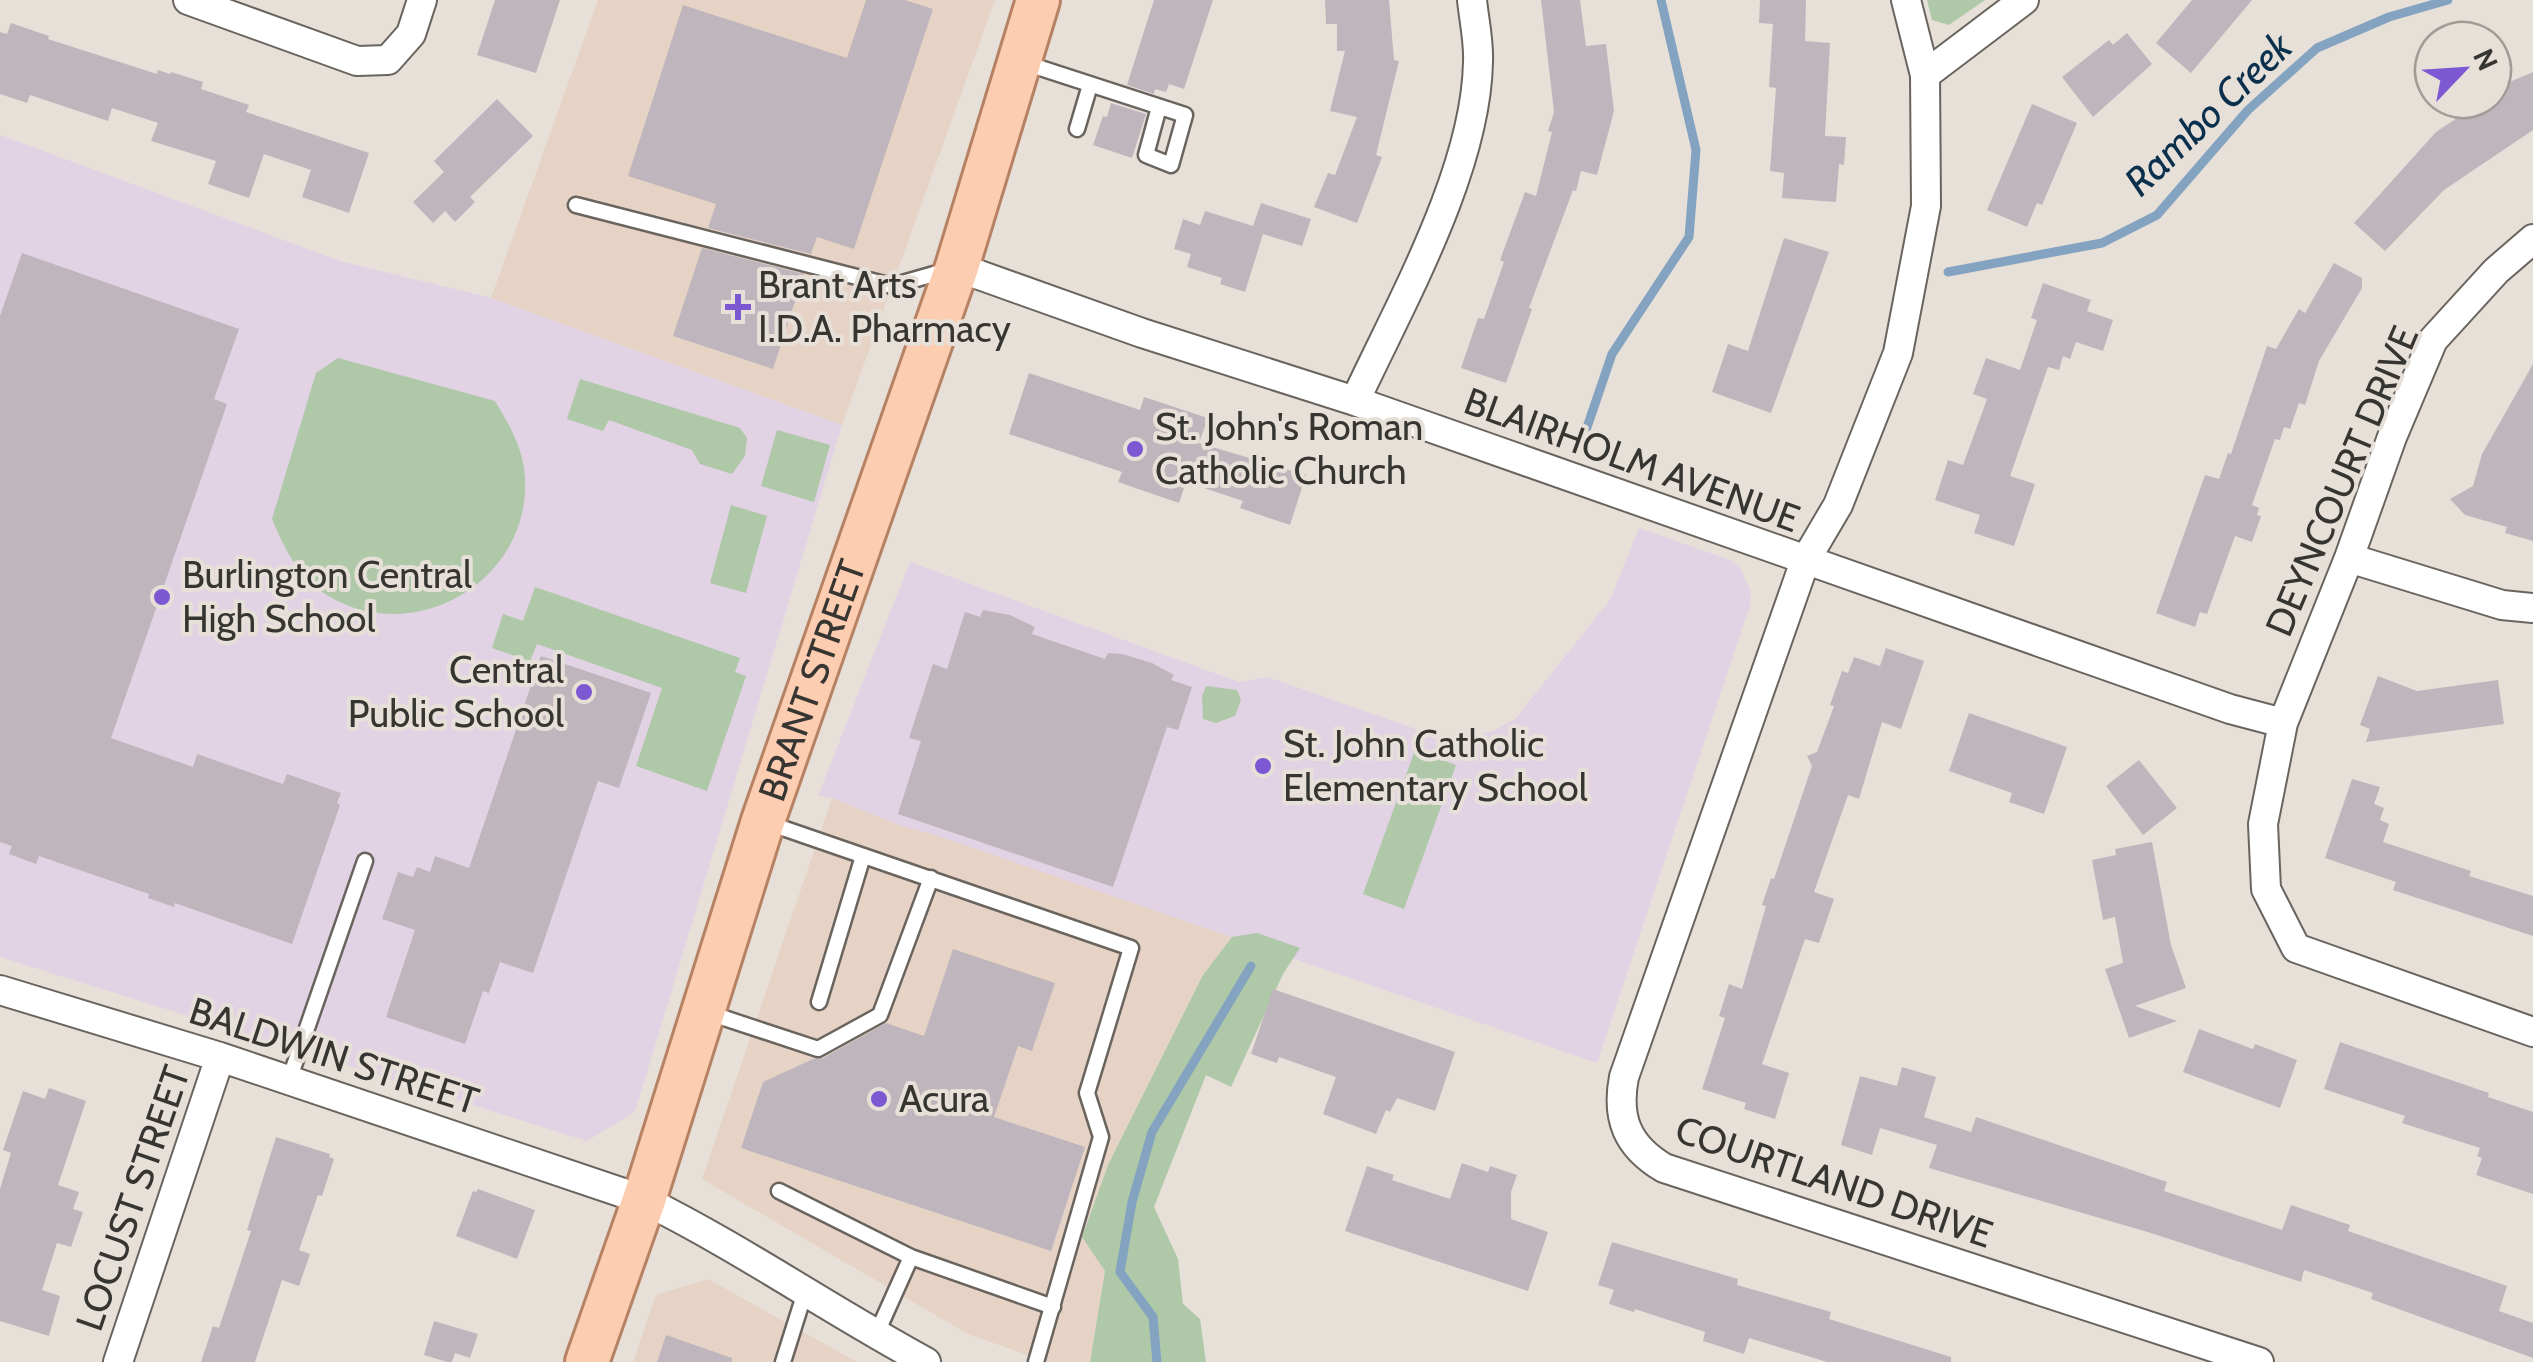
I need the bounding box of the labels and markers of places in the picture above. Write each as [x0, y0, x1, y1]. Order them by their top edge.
place label: Brant Arts I.D.A. Pharmacy [758, 261, 1011, 352]
marker: Brant Arts I.D.A. Pharmacy [727, 296, 749, 318]
place label: St. John's Roman Catholic Church [1155, 403, 1423, 494]
marker: St. John's Roman Catholic Church [1124, 438, 1146, 460]
place label: Burlington Central High School [182, 551, 472, 642]
marker: Burlington Central High School [151, 586, 173, 608]
place label: Central Public School [348, 646, 564, 737]
marker: Central Public School [573, 681, 595, 703]
place label: St. John Catholic Elementary School [1283, 720, 1588, 811]
marker: St. John Catholic Elementary School [1252, 755, 1274, 777]
place label: Acura [899, 1075, 989, 1122]
marker: Acura [868, 1088, 890, 1110]

